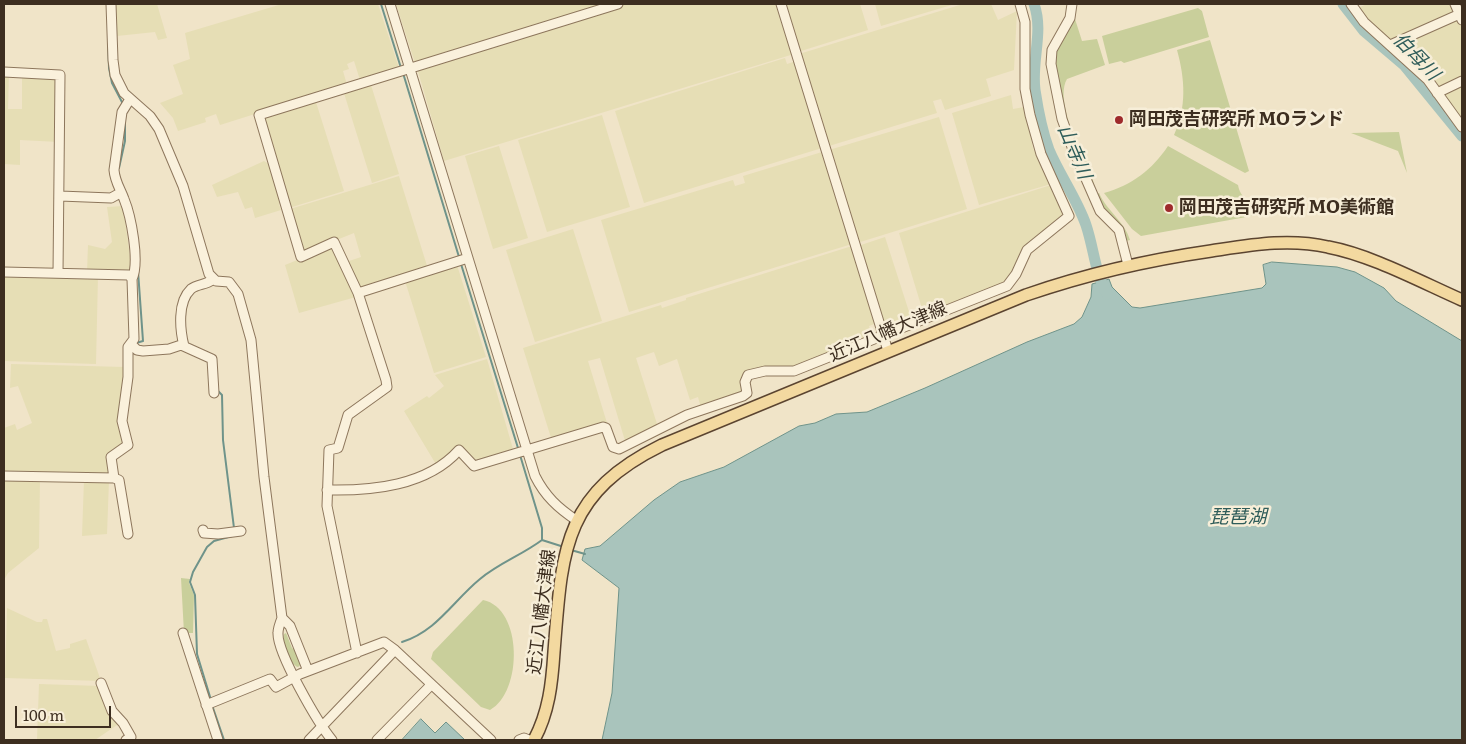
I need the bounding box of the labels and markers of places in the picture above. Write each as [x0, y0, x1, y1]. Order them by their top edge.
place label: 岡田茂吉研究所 MOランド [1129, 109, 1344, 131]
marker: 岡田茂吉研究所 MOランド [1113, 114, 1125, 126]
place label: 岡田茂吉研究所 MO美術館 [1179, 197, 1394, 219]
marker: 岡田茂吉研究所 MO美術館 [1163, 202, 1175, 214]

